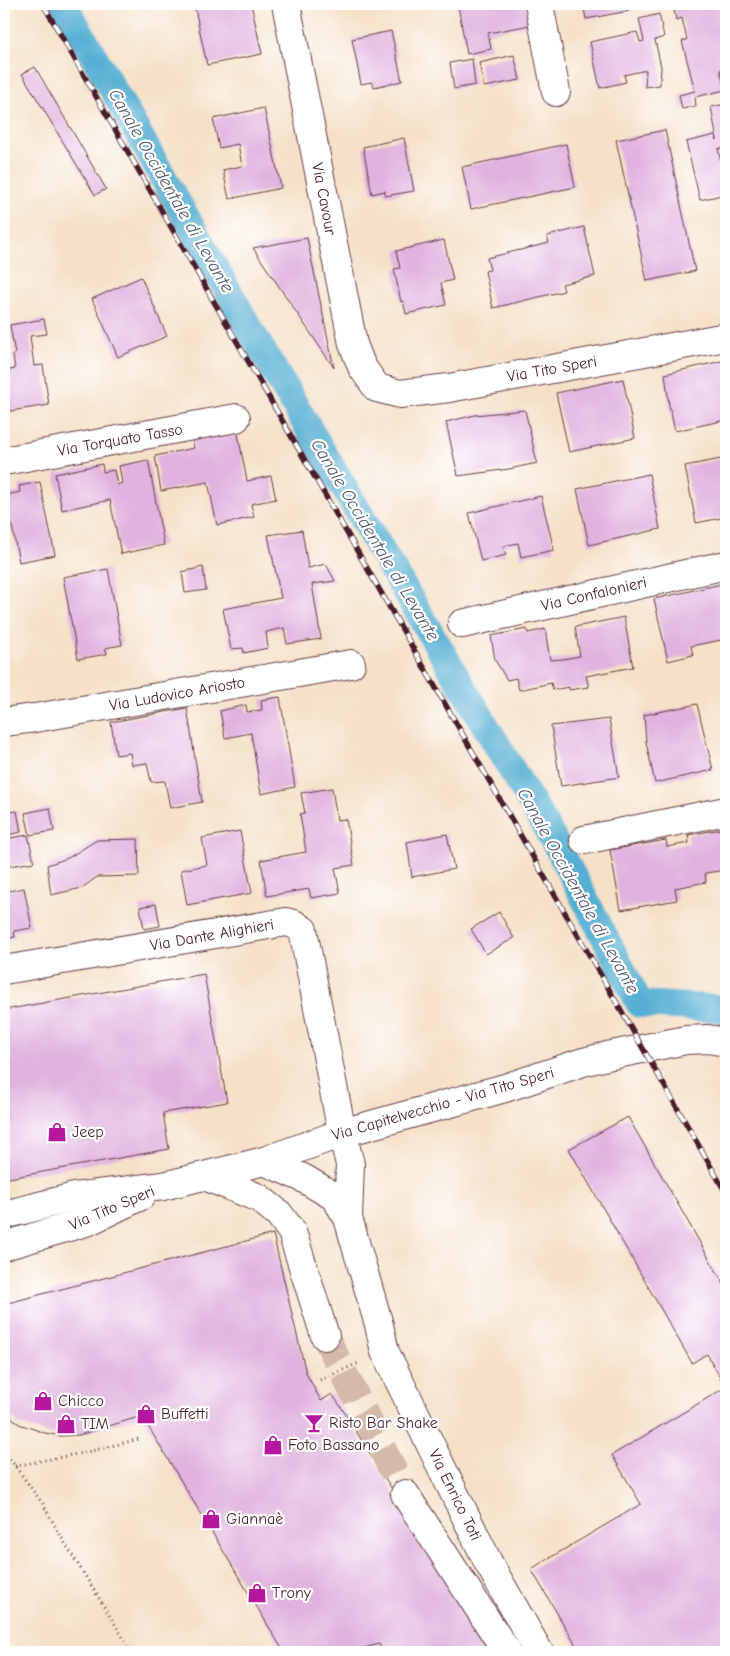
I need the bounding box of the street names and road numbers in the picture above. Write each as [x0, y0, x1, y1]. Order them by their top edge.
street label: Via Cavour [308, 161, 340, 237]
street label: Via Tito Speri [506, 352, 598, 386]
street label: Via Torquato Tasso [56, 420, 184, 460]
street label: Via Confalonieri [539, 573, 649, 615]
street label: Via Ludovico Ariosto [108, 673, 246, 715]
street label: Via Dante Alighieri [149, 915, 275, 955]
street label: Via Capitelvecchio - Via Tito Speri [330, 1064, 556, 1144]
street label: Via Tito Speri [67, 1182, 157, 1234]
street label: Via Enrico Toti [425, 1446, 485, 1544]

